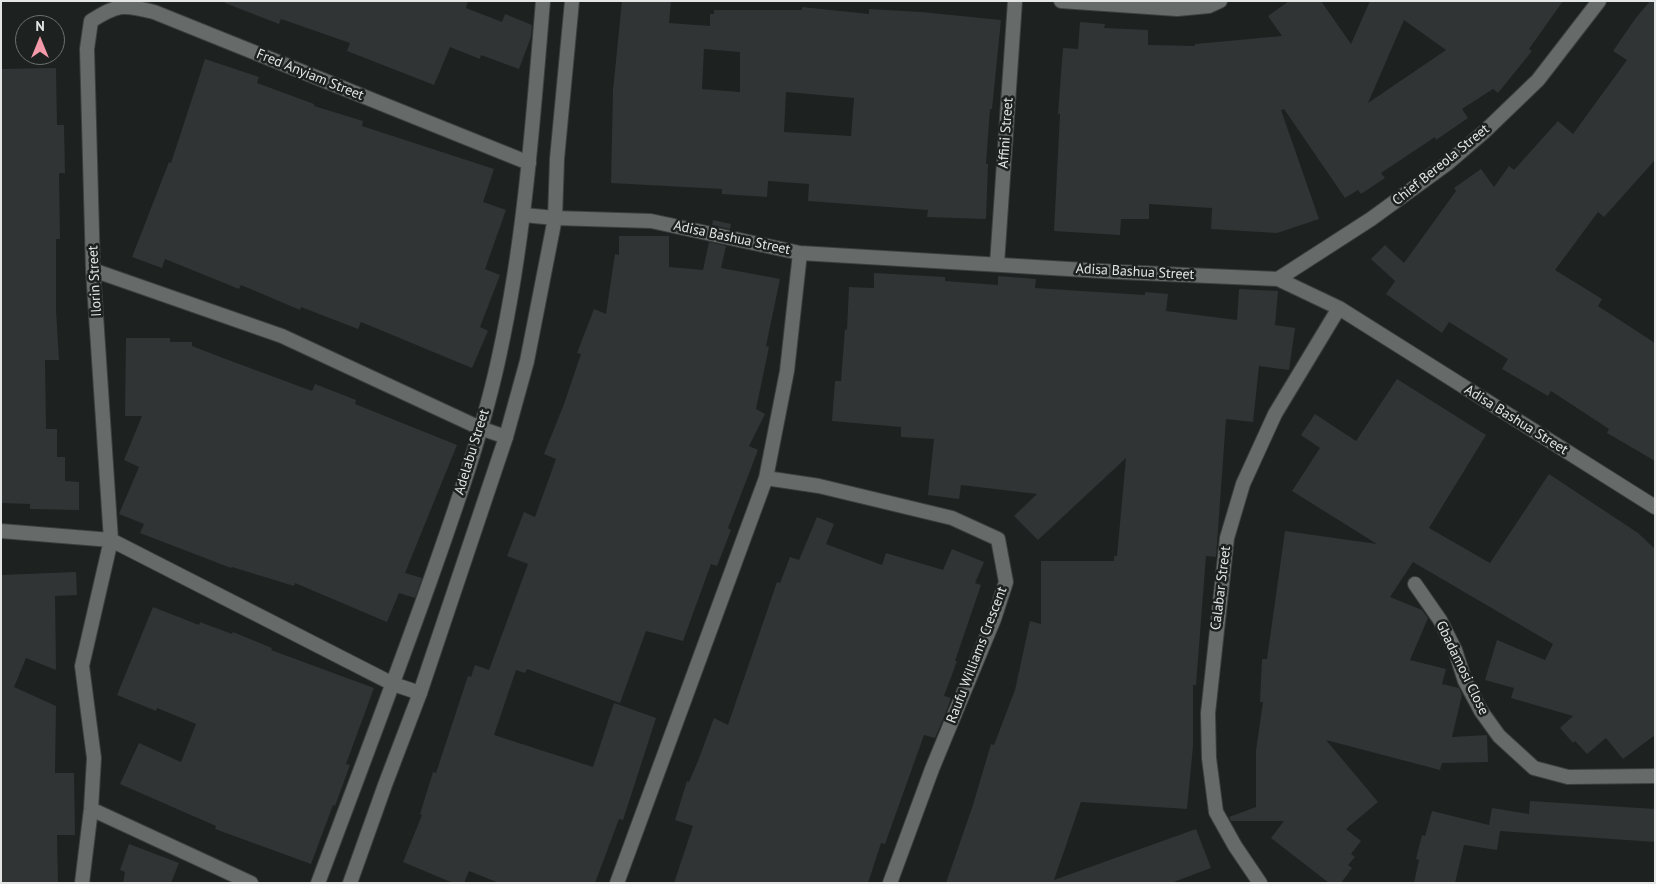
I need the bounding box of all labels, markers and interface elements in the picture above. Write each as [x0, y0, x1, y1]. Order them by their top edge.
north arrow [15, 15, 65, 65]
text: N [35, 17, 45, 35]
street label: Fred Anyiam Street [254, 46, 366, 104]
street label: Affini Street [995, 97, 1017, 169]
street label: Chief Bereola Street [1389, 121, 1493, 209]
street label: Adisa Bashua Street [672, 217, 792, 259]
street label: Ilorin Street [85, 245, 105, 317]
street label: Adisa Bashua Street [1075, 261, 1195, 283]
street label: Adisa Bashua Street [1461, 381, 1571, 459]
street label: Adelabu Street [451, 407, 493, 497]
street label: Calabar Street [1208, 545, 1234, 631]
street label: Raufu Williams Crescent [943, 584, 1011, 726]
street label: Gbadamosi Close [1432, 618, 1492, 718]

